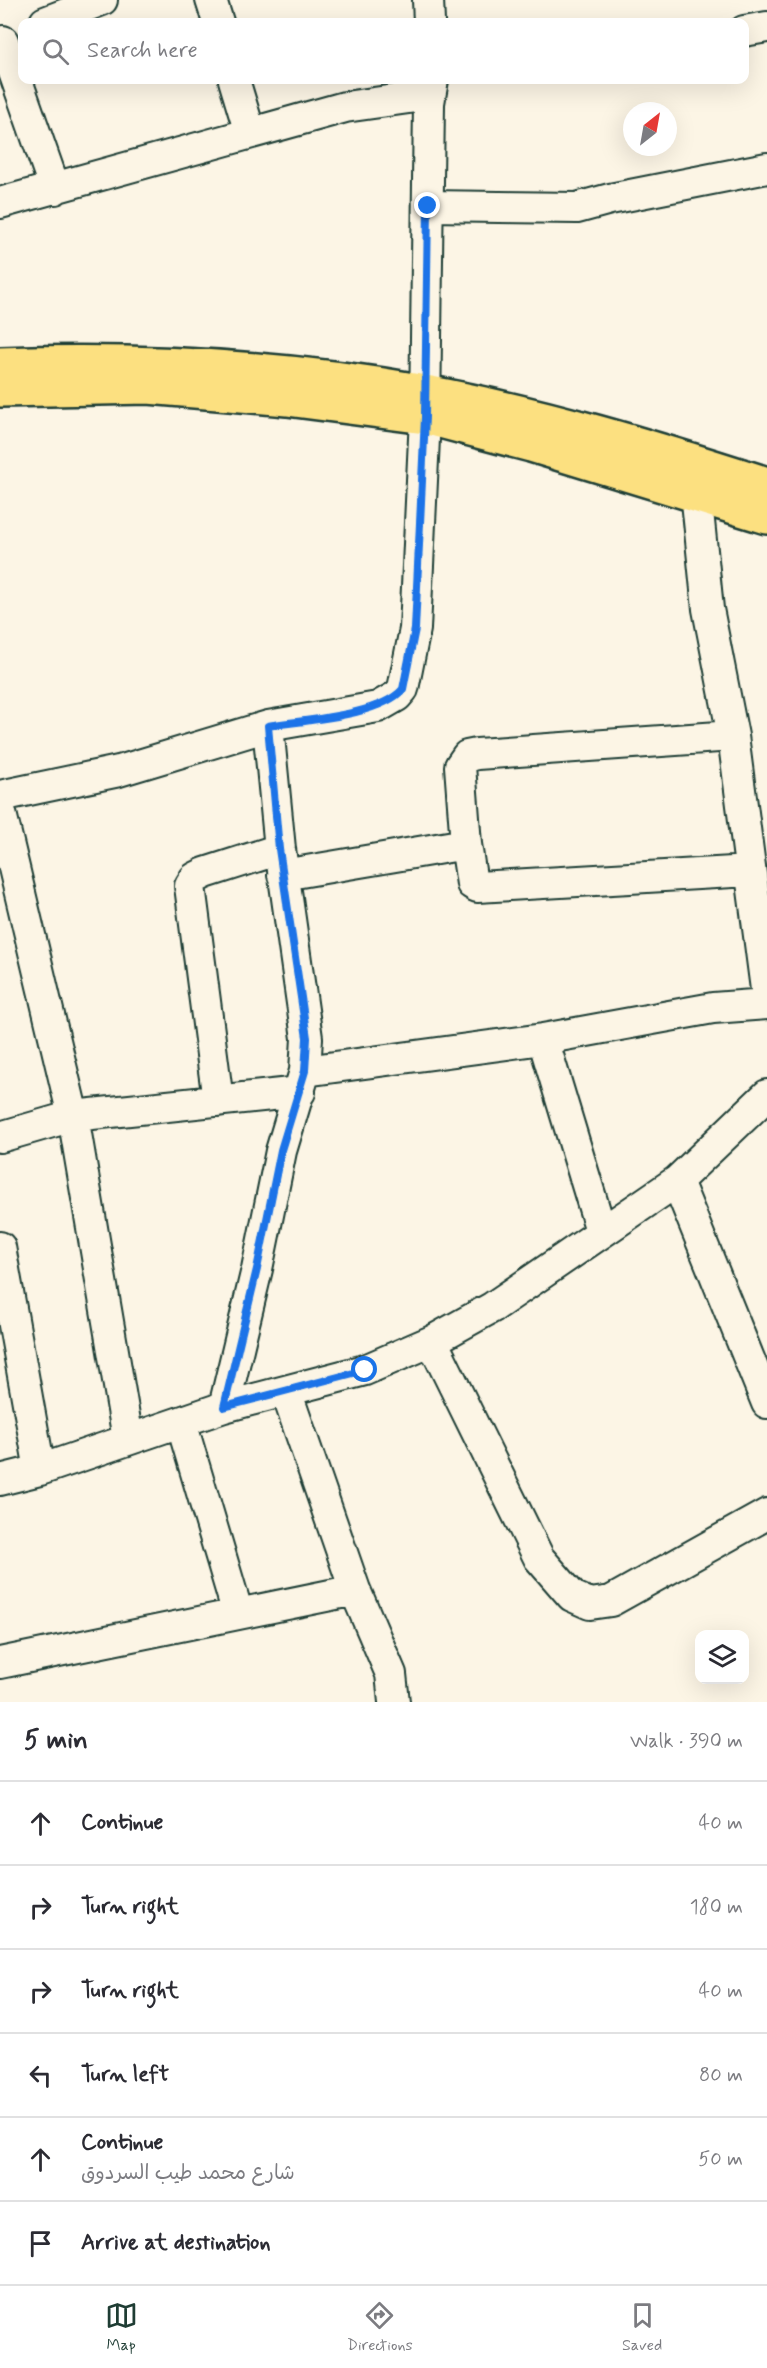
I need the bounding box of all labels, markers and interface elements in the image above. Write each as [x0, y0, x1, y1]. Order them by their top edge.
search box [18, 18, 749, 84]
icon: search [39, 35, 72, 68]
text: Search here [87, 37, 198, 65]
north arrow [623, 102, 677, 156]
route end [414, 192, 440, 218]
route start [351, 1356, 377, 1382]
map controls [695, 1630, 749, 1684]
button: layers [695, 1630, 749, 1684]
text: 5 min [24, 1724, 88, 1758]
text: Walk · 390 m [630, 1728, 743, 1755]
icon: ahead [24, 1807, 57, 1840]
text: Continue [81, 1809, 163, 1837]
text: 40 m [699, 1810, 743, 1837]
icon: right [24, 1891, 57, 1924]
text: Turn right [81, 1893, 179, 1921]
text: 180 m [690, 1894, 743, 1921]
icon: right [24, 1975, 57, 2008]
text: Turn right [81, 1977, 179, 2005]
text: 40 m [699, 1978, 743, 2005]
icon: left [24, 2059, 57, 2092]
text: Turn left [81, 2061, 169, 2089]
text: 80 m [699, 2062, 743, 2089]
text: Continue [81, 2129, 163, 2157]
icon: ahead [24, 2143, 57, 2176]
text: 50 m [698, 2146, 743, 2173]
text: شارع محمد طيب السردوق [81, 2160, 295, 2187]
icon: arrive [24, 2227, 57, 2260]
text: Arrive at destination [81, 2229, 271, 2257]
tab: Map [105, 2299, 138, 2356]
tab: Directions [347, 2299, 413, 2356]
tab: Saved [622, 2299, 662, 2356]

